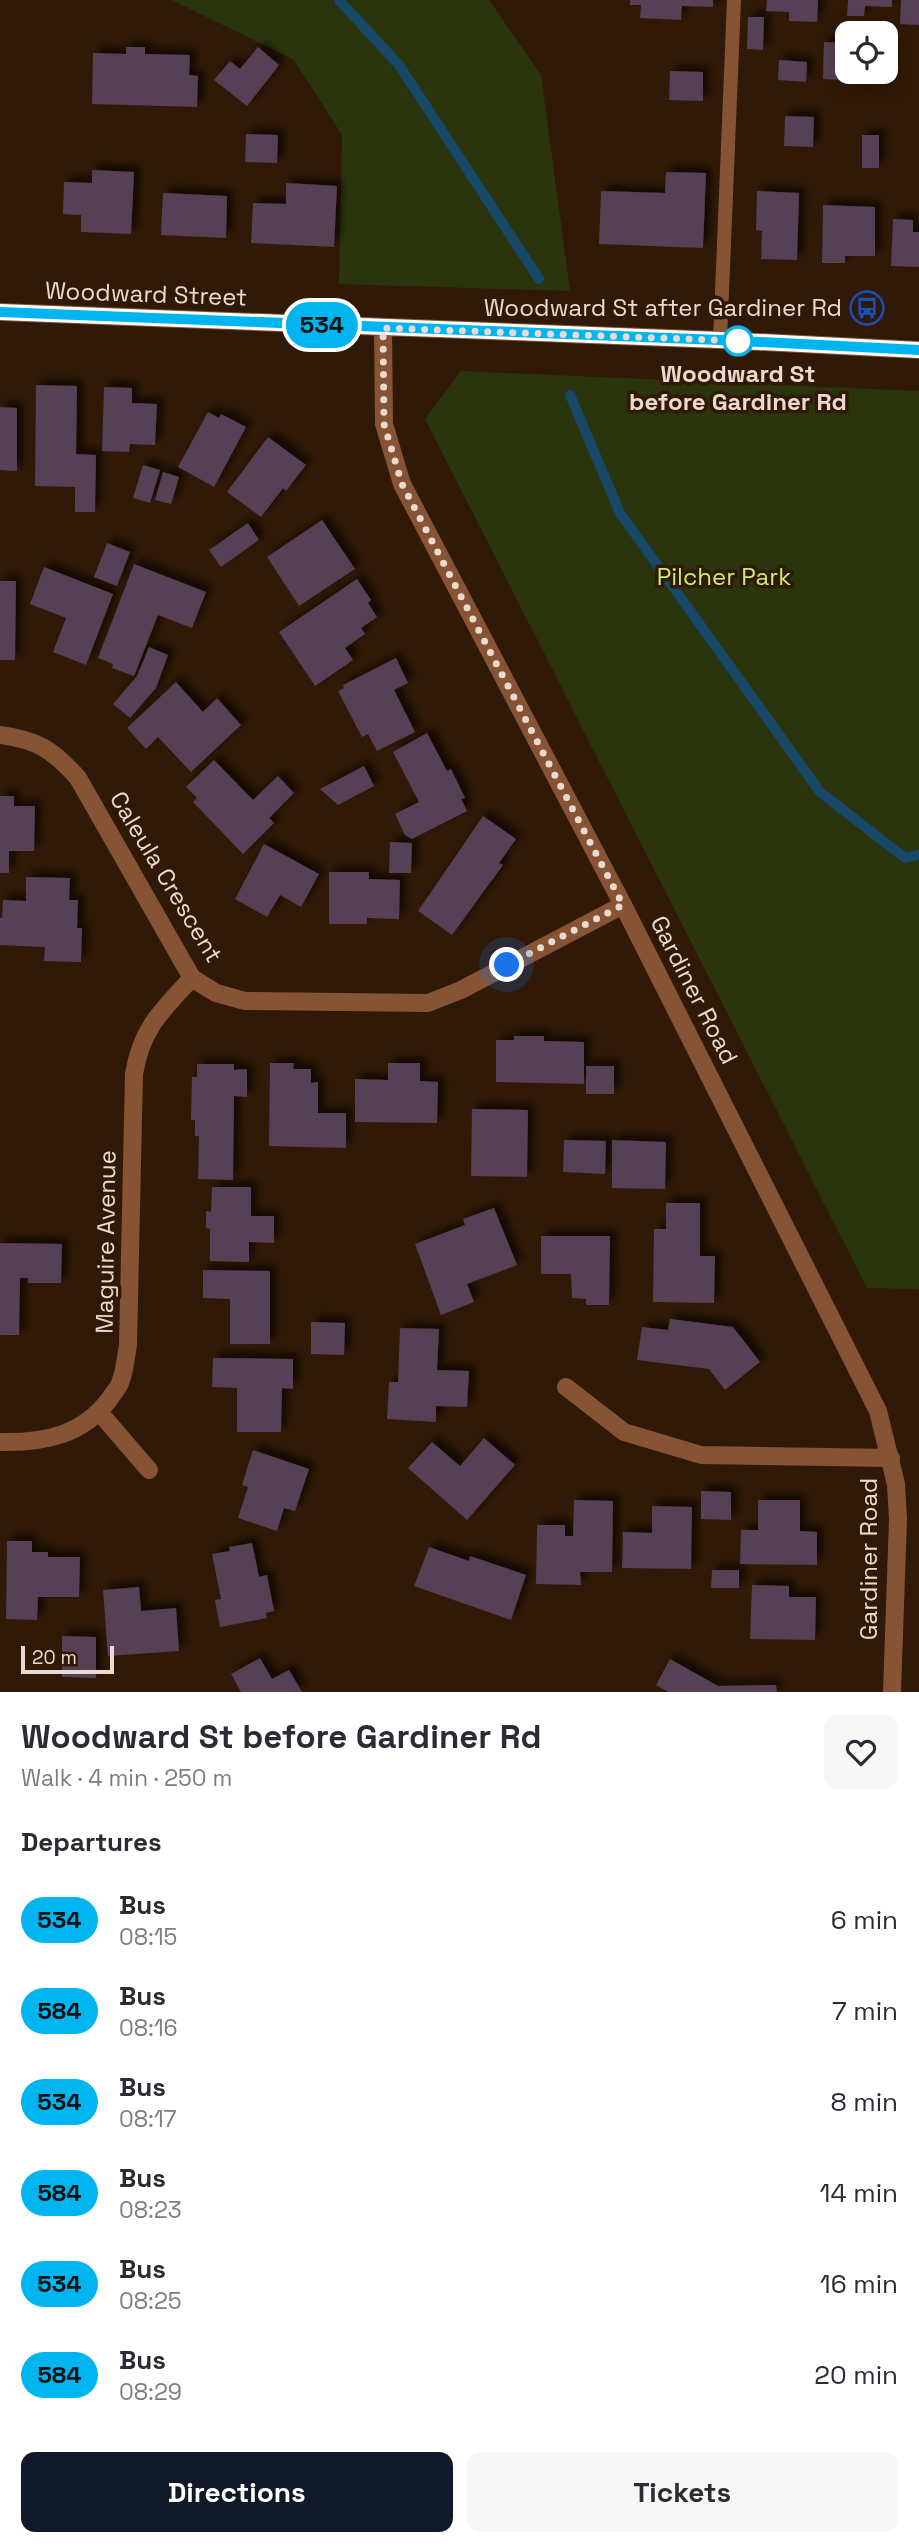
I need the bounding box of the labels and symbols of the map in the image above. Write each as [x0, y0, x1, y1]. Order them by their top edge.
street label: Woodward Street [44, 274, 248, 313]
bus stop icon: Woodward St after Gardiner Rd [848, 289, 886, 327]
place label: Woodward St after Gardiner Rd [484, 292, 842, 323]
line badge: 534 [282, 302, 362, 348]
marker: Woodward St before Gardiner Rd [723, 326, 753, 356]
place label: Woodward St before Gardiner Rd [629, 358, 847, 417]
park label: Pilcher Park [657, 561, 791, 592]
street label: Caleula Crescent [103, 785, 230, 968]
street label: Gardiner Road [644, 910, 745, 1069]
your location [489, 947, 524, 982]
street label: Maguire Avenue [88, 1150, 123, 1334]
street label: Gardiner Road [853, 1478, 884, 1640]
scale bar [21, 1643, 114, 1675]

